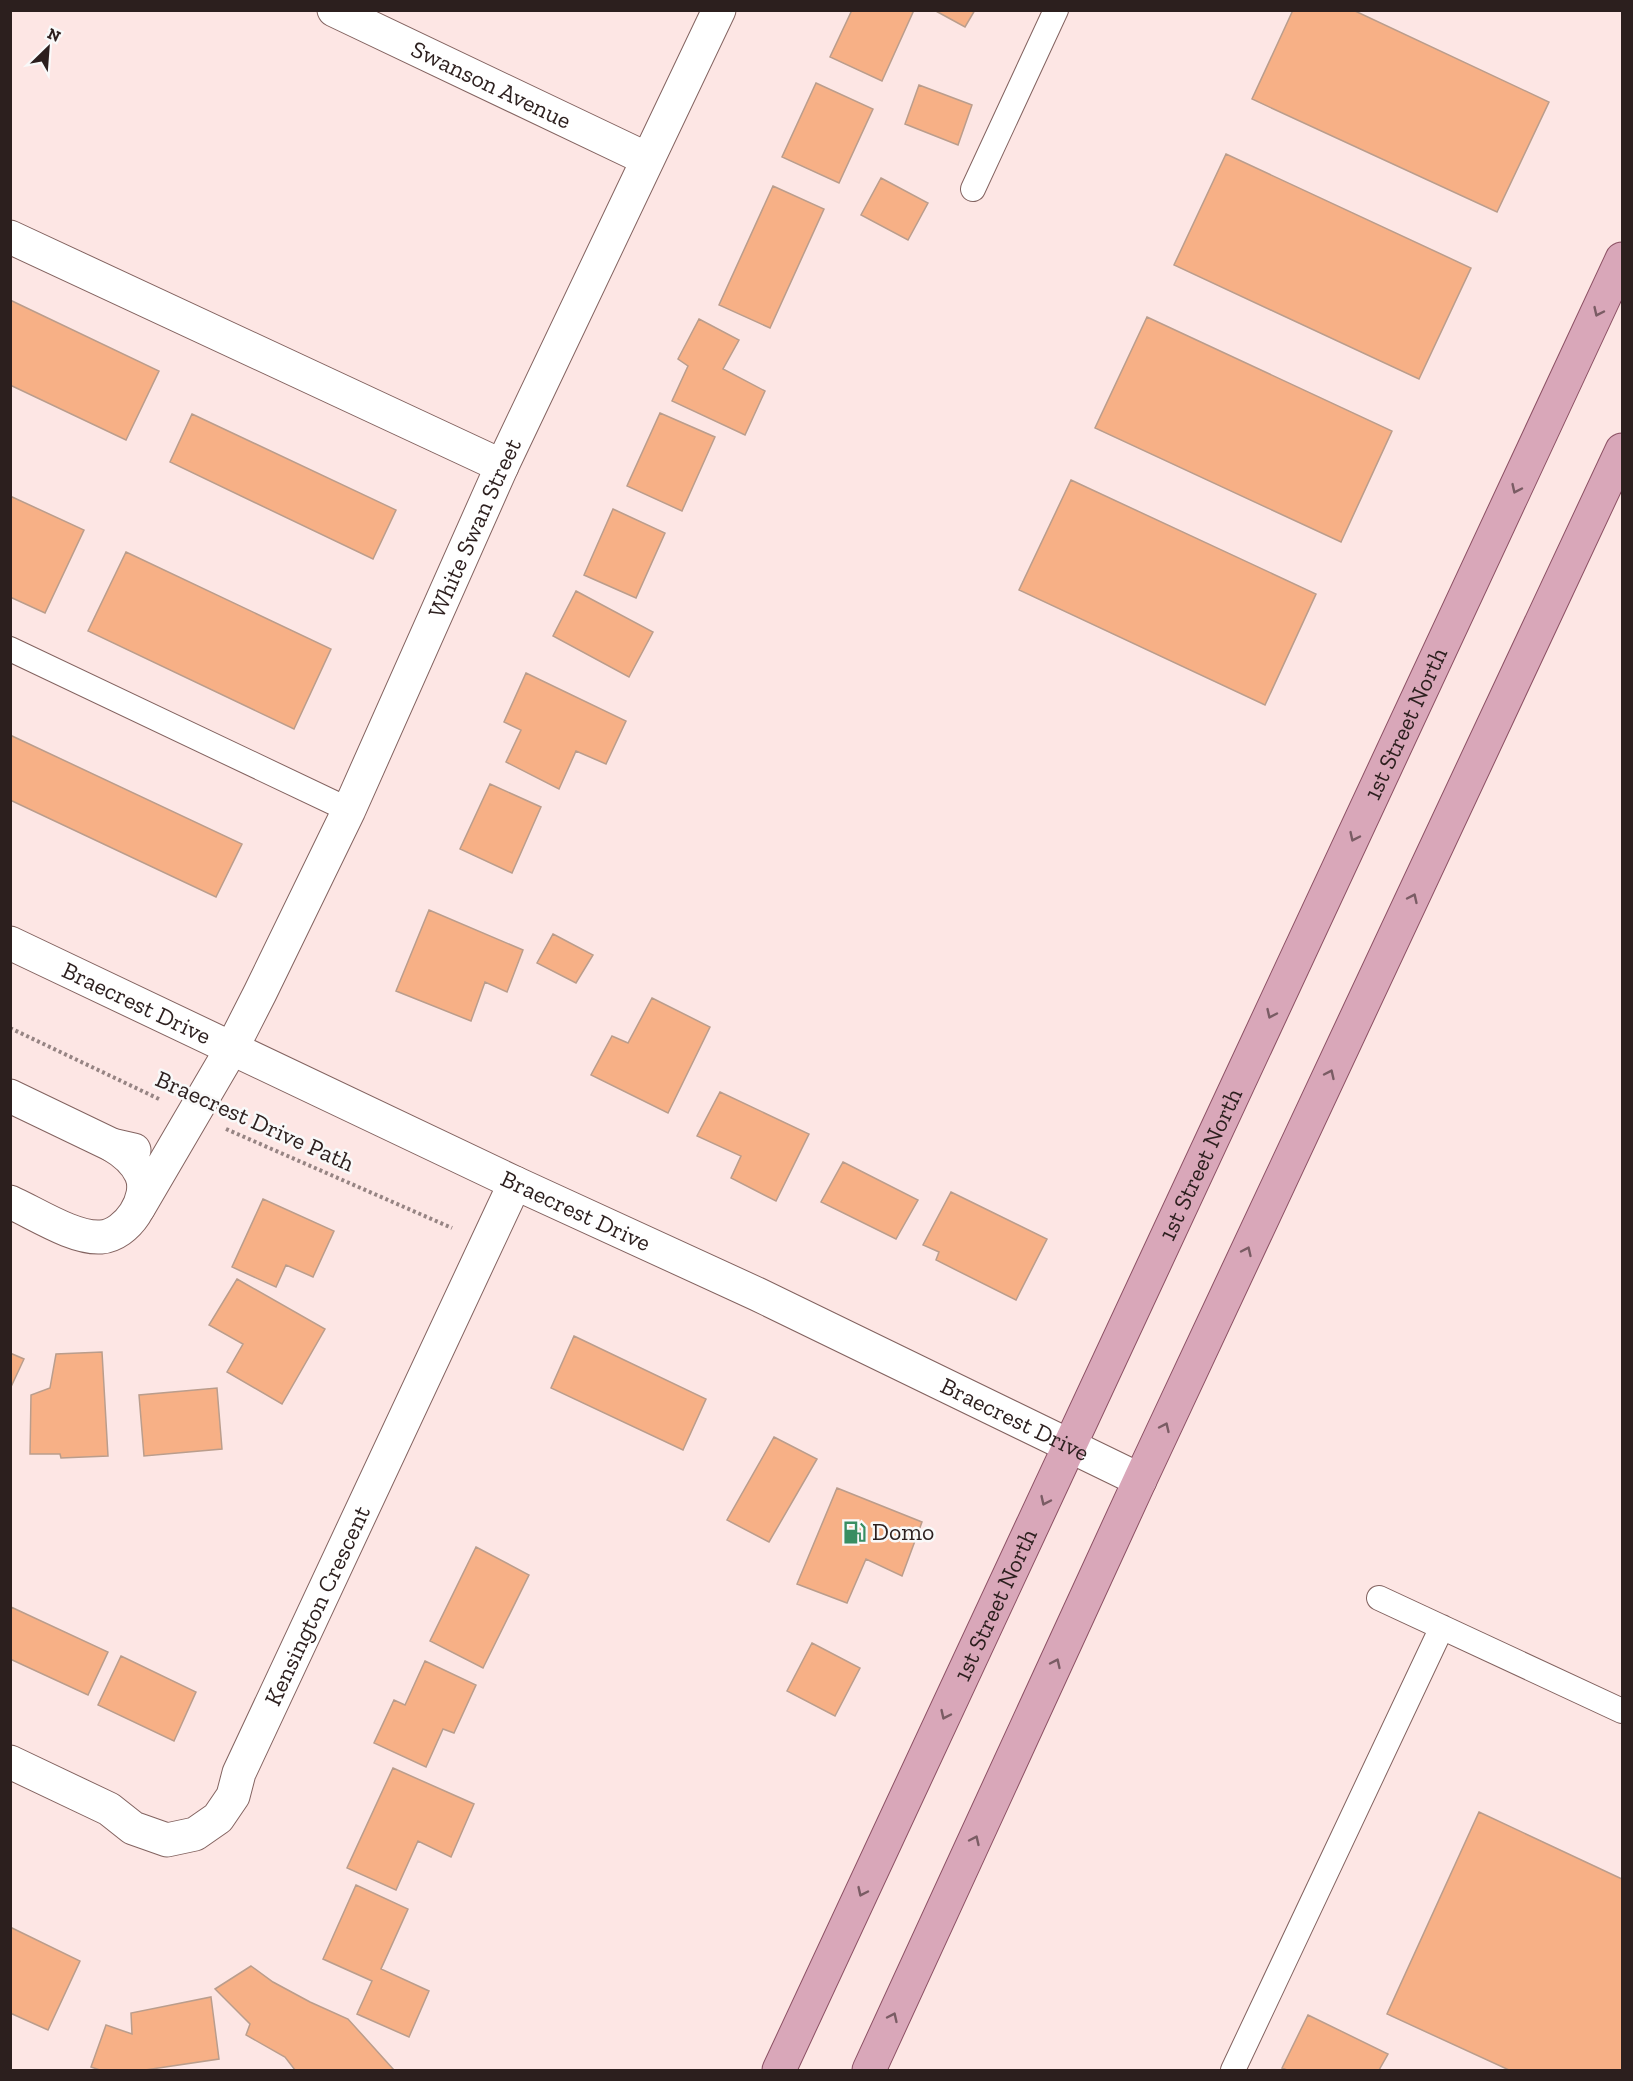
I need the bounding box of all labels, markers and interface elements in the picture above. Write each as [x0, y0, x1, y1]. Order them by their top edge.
north arrow [18, 18, 78, 78]
text: N [45, 24, 64, 46]
street label: Swanson Avenue [407, 34, 576, 135]
one-way arrow [1593, 306, 1605, 317]
street label: White Swan Street [421, 433, 527, 622]
one-way arrow [1511, 482, 1523, 493]
street label: 1st Street North [1357, 642, 1453, 804]
one-way arrow [1349, 831, 1361, 842]
one-way arrow [1405, 893, 1417, 904]
street label: Braecrest Drive [58, 955, 216, 1050]
one-way arrow [1267, 1007, 1279, 1018]
street label: Braecrest Drive Path [151, 1064, 359, 1178]
one-way arrow [1323, 1070, 1335, 1081]
street label: 1st Street North [1152, 1083, 1248, 1245]
street label: Braecrest Drive [497, 1164, 655, 1257]
one-way arrow [1240, 1246, 1252, 1257]
street label: Braecrest Drive [936, 1370, 1094, 1467]
one-way arrow [1157, 1423, 1169, 1434]
one-way arrow [1040, 1494, 1052, 1505]
street label: Kensington Crescent [258, 1501, 376, 1710]
place label: Domo [872, 1517, 934, 1546]
fuel station icon: Domo [841, 1519, 867, 1545]
street label: 1st Street North [947, 1523, 1043, 1686]
one-way arrow [1049, 1658, 1061, 1669]
one-way arrow [940, 1709, 952, 1720]
one-way arrow [967, 1836, 979, 1847]
one-way arrow [858, 1886, 870, 1897]
one-way arrow [886, 2013, 898, 2024]

